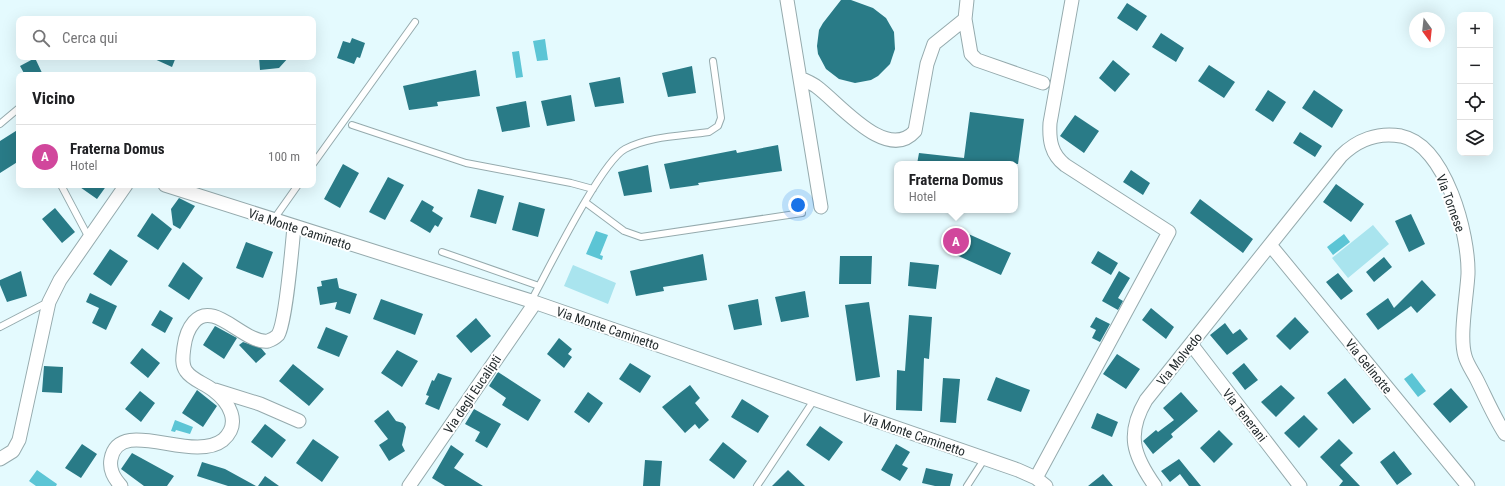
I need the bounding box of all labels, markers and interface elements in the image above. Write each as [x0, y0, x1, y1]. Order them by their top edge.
north arrow [1409, 12, 1445, 48]
map controls [1457, 12, 1493, 156]
button: + [1457, 12, 1493, 48]
search box [16, 16, 316, 60]
icon: search [30, 27, 52, 49]
text: Cerca qui [62, 29, 118, 47]
button: − [1457, 48, 1493, 84]
button: locate [1457, 84, 1493, 120]
text: Vicino [32, 88, 75, 108]
button: layers [1457, 120, 1493, 156]
text: Fraterna Domus [70, 140, 165, 158]
text: A [41, 149, 49, 164]
text: 100 m [268, 149, 300, 164]
text: Hotel [70, 158, 98, 173]
popup [894, 161, 1018, 213]
text: Fraterna Domus [909, 171, 1003, 189]
street label: Via Tornese [1433, 172, 1468, 234]
text: Hotel [909, 189, 936, 204]
your location [788, 195, 808, 215]
street label: Via Monte Caminetto [246, 206, 353, 253]
pin: A [943, 226, 969, 256]
street label: Via Monte Caminetto [554, 304, 661, 353]
street label: Via Molvedo [1154, 330, 1205, 389]
street label: Via Gelinotte [1342, 336, 1395, 397]
street label: Via degli Eucalipti [441, 352, 504, 436]
street label: Via Tenerani [1219, 386, 1270, 445]
street label: Via Monte Caminetto [860, 410, 967, 459]

